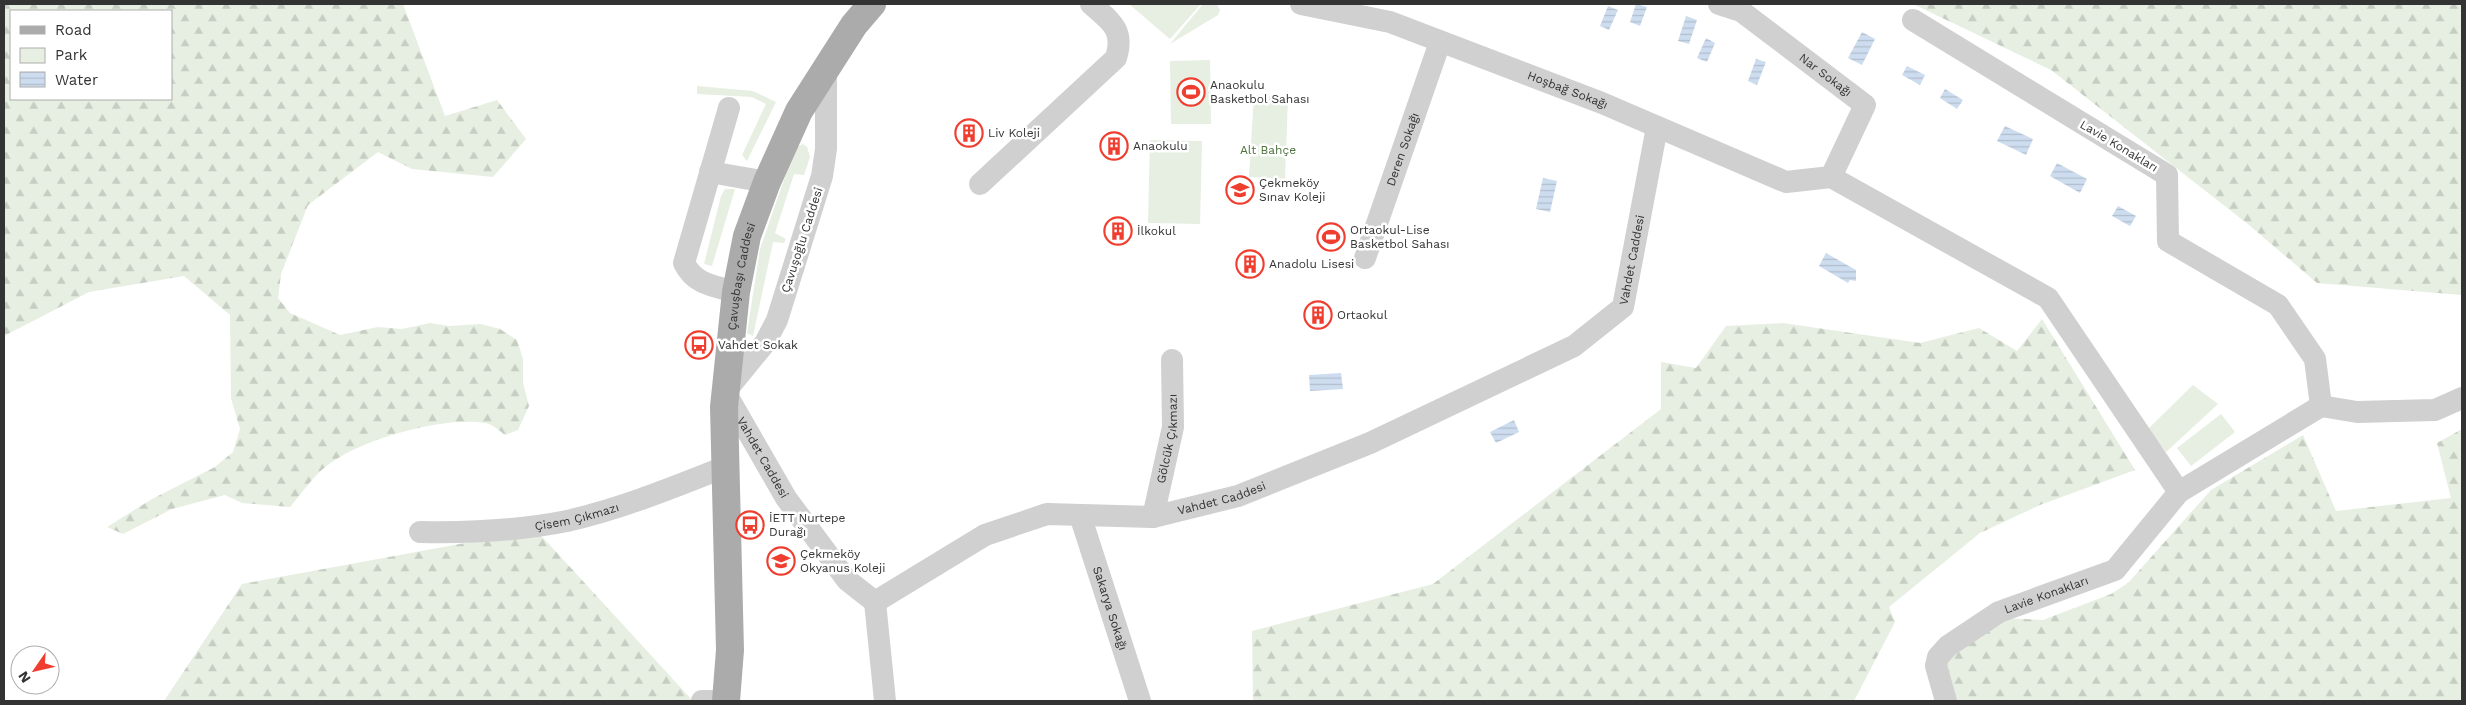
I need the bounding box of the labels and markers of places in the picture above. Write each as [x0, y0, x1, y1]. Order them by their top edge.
sports icon: Anaokulu Basketbol Sahası [1176, 77, 1206, 107]
place label: Anaokulu Basketbol Sahası [1210, 78, 1309, 106]
building icon: Liv Koleji [954, 118, 984, 148]
place label: Liv Koleji [988, 126, 1040, 140]
building icon: Anaokulu [1099, 131, 1129, 161]
place label: Anaokulu [1133, 139, 1188, 153]
school or university icon: Çekmeköy Sınav Koleji [1225, 175, 1255, 205]
place label: Çekmeköy Sınav Koleji [1259, 176, 1325, 204]
building icon: İlkokul [1103, 216, 1133, 246]
sports icon: Ortaokul-Lise Basketbol Sahası [1316, 222, 1346, 252]
place label: Ortaokul-Lise Basketbol Sahası [1350, 223, 1449, 251]
place label: İlkokul [1137, 224, 1176, 238]
building icon: Anadolu Lisesi [1235, 249, 1265, 279]
place label: Anadolu Lisesi [1269, 257, 1354, 271]
building icon: Ortaokul [1303, 300, 1333, 330]
place label: Ortaokul [1337, 308, 1388, 322]
bus stop icon: Vahdet Sokak [684, 330, 714, 360]
place label: Vahdet Sokak [718, 338, 798, 352]
bus stop icon: İETT Nurtepe Durağı [735, 510, 765, 540]
place label: İETT Nurtepe Durağı [769, 511, 846, 539]
school or university icon: Çekmeköy Okyanus Koleji [766, 546, 796, 576]
place label: Çekmeköy Okyanus Koleji [800, 547, 885, 575]

